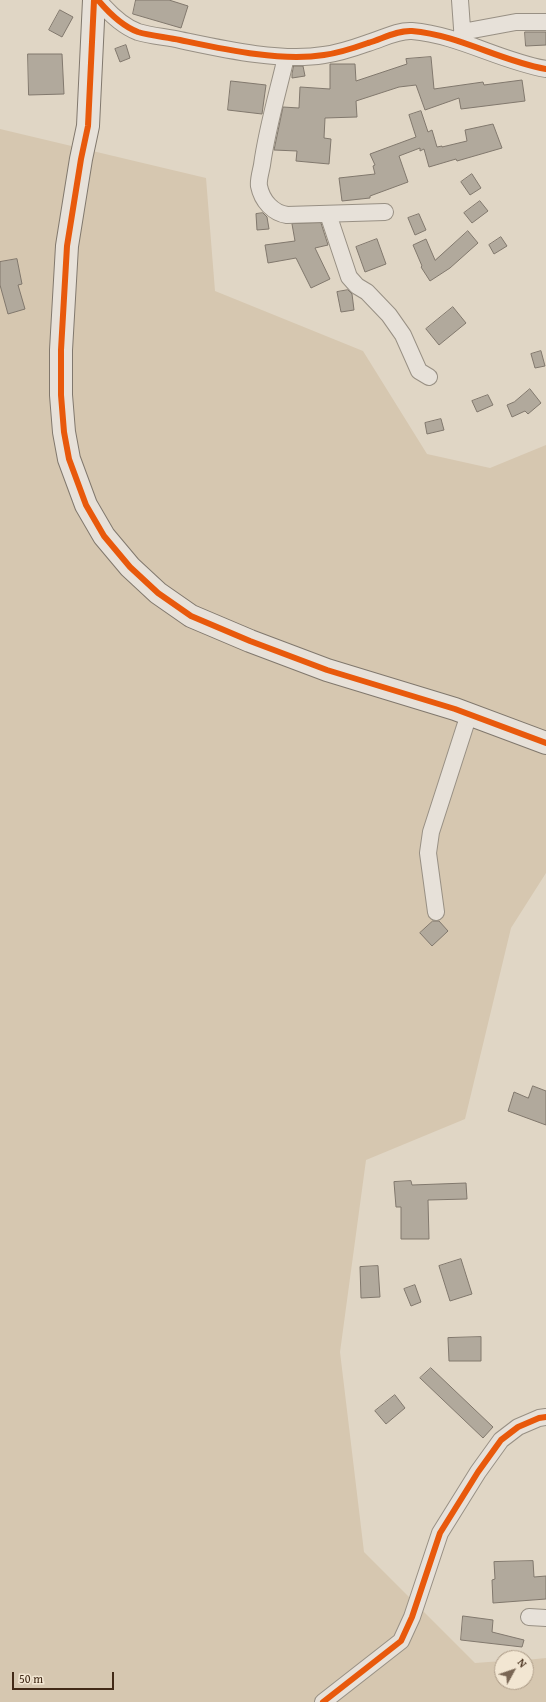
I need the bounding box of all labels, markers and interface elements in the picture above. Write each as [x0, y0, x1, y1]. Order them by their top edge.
north arrow [494, 1650, 534, 1690]
text: N [514, 1655, 531, 1671]
scale bar [14, 1664, 116, 1690]
text: 50 m [19, 1670, 43, 1687]

